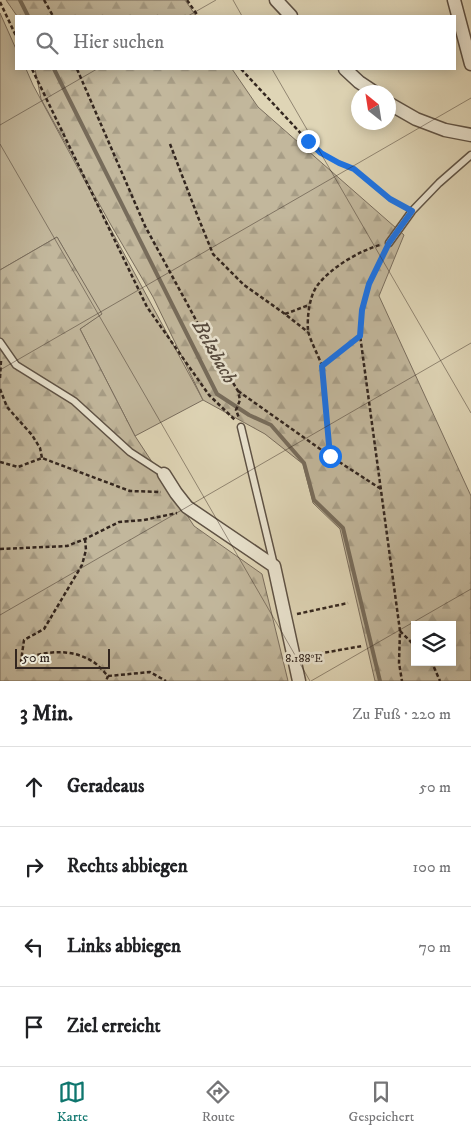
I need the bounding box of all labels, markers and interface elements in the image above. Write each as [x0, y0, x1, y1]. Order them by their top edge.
search box [15, 15, 456, 70]
icon: search [33, 29, 61, 57]
text: Hier suchen [73, 31, 164, 54]
north arrow [351, 85, 396, 130]
route end [297, 130, 320, 153]
water label: Belzbach [186, 315, 242, 388]
route start [319, 445, 342, 468]
map controls [411, 621, 456, 666]
button: layers [411, 621, 456, 666]
scale bar [15, 646, 110, 669]
text: 50 m [22, 649, 50, 667]
text: 8.188°E [285, 651, 323, 666]
text: 3 Min. [20, 701, 73, 727]
text: Zu Fuß · 220 m [352, 704, 451, 724]
icon: ahead [20, 773, 48, 801]
text: Geradeaus [67, 775, 144, 798]
text: 50 m [419, 777, 451, 797]
icon: right [20, 853, 48, 881]
text: Rechts abbiegen [67, 855, 188, 878]
text: 100 m [413, 857, 451, 877]
icon: left [20, 933, 48, 961]
text: Links abbiegen [67, 935, 181, 958]
text: 70 m [419, 937, 451, 957]
icon: arrive [20, 1013, 48, 1041]
text: Ziel erreicht [67, 1015, 161, 1038]
tab: Karte [57, 1078, 88, 1126]
tab: Route [202, 1078, 235, 1126]
tab: Gespeichert [349, 1078, 414, 1126]

